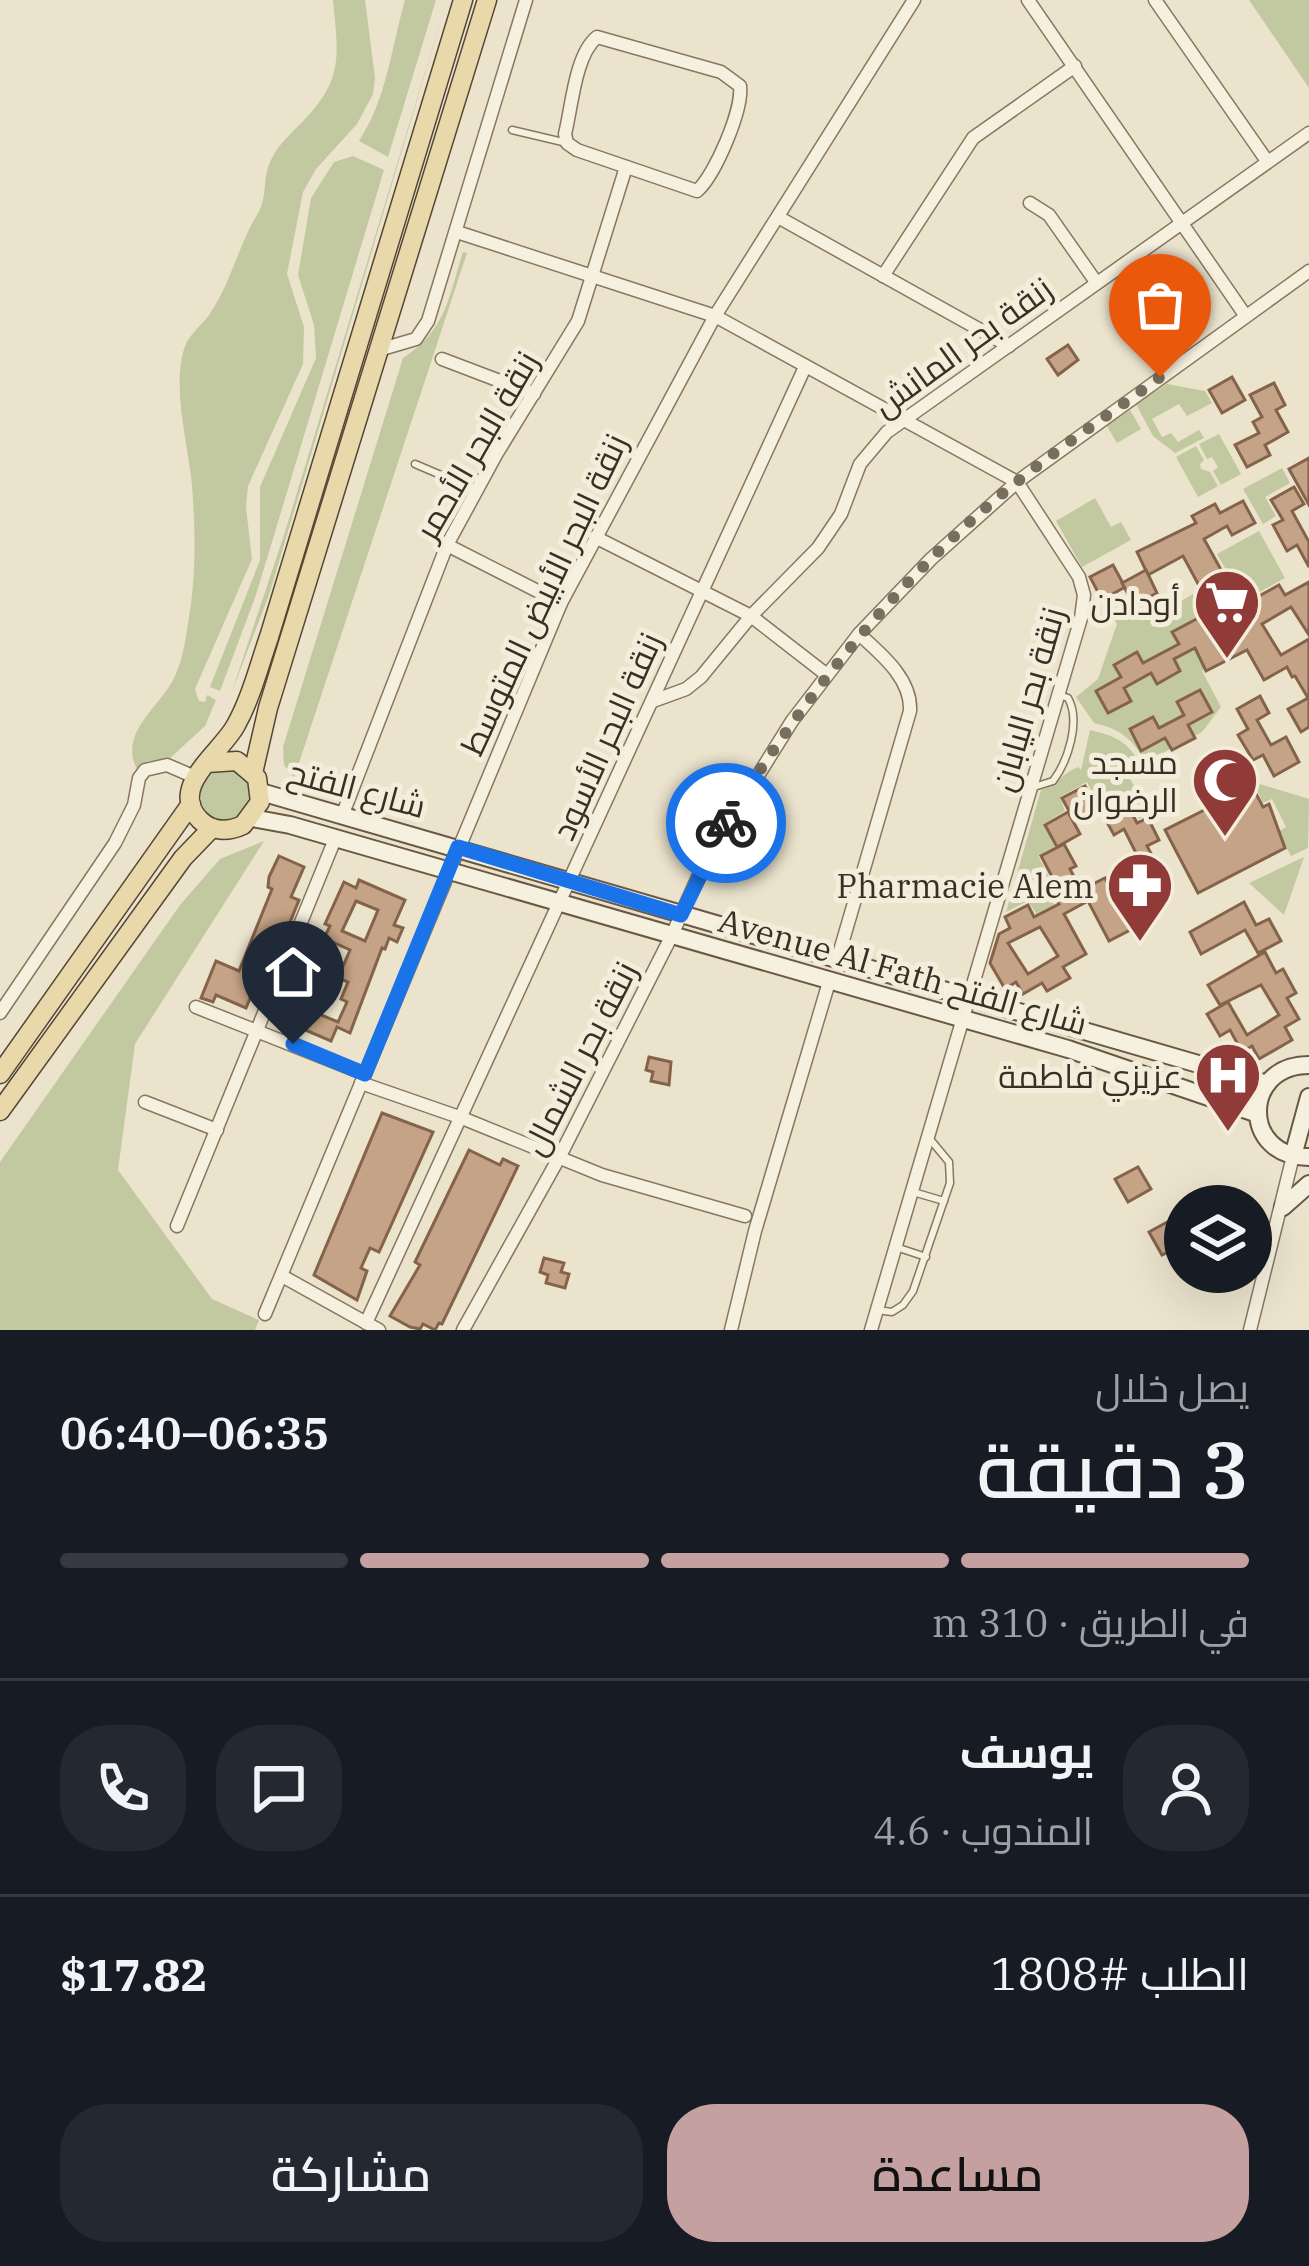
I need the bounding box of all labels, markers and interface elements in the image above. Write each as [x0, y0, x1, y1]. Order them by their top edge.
pin [1109, 254, 1211, 377]
street label: زنقة بحر المانش [864, 266, 1060, 426]
icon: bag [1127, 272, 1193, 338]
street label: زنقة البحر الأحمر [404, 343, 547, 549]
street label: زنقة البحر الأبيض المتوسط [450, 426, 636, 762]
supermarket icon: أودادن [1192, 567, 1262, 661]
place label: أودادن [1090, 581, 1180, 624]
street label: زنقة بحر اليابان [980, 602, 1074, 796]
street label: زنقة البحر الأسود [541, 625, 671, 847]
place label: مسجد الرضوان [1073, 740, 1178, 821]
mosque icon: مسجد الرضوان [1190, 745, 1260, 839]
street label: شارع الفتح [283, 749, 431, 829]
courier [666, 763, 786, 883]
icon: bike [693, 790, 759, 856]
pharmacy icon: Pharmacie Alem [1105, 850, 1175, 944]
place label: Pharmacie Alem [837, 864, 1094, 907]
street label: Avenue Al Fath شارع الفتح [713, 898, 1092, 1046]
pin [242, 921, 344, 1044]
icon: home [260, 939, 326, 1005]
street label: زنقة بحر الشمال [512, 954, 646, 1162]
hospital icon: عزيزي فاطمة [1193, 1040, 1263, 1134]
place label: عزيزي فاطمة [998, 1054, 1182, 1102]
map controls [1164, 1185, 1272, 1293]
button: layers [1164, 1185, 1272, 1293]
text: يصل خلال [1095, 1362, 1249, 1413]
text: 06:35–06:40 [60, 1403, 329, 1461]
text: 3 دقيقة [976, 1418, 1249, 1519]
text: في الطريق · 310 m [932, 1597, 1249, 1648]
text: يوسف [959, 1722, 1093, 1780]
button: phone [60, 1725, 186, 1851]
button: chat [216, 1725, 342, 1851]
button: person [1123, 1725, 1249, 1851]
text: المندوب · 4.6 [873, 1805, 1093, 1856]
text: الطلب #1808 [991, 1944, 1249, 2002]
text: $17.82 [60, 1945, 207, 2003]
button: مشاركة [60, 2104, 643, 2242]
button: مساعدة [667, 2104, 1249, 2242]

